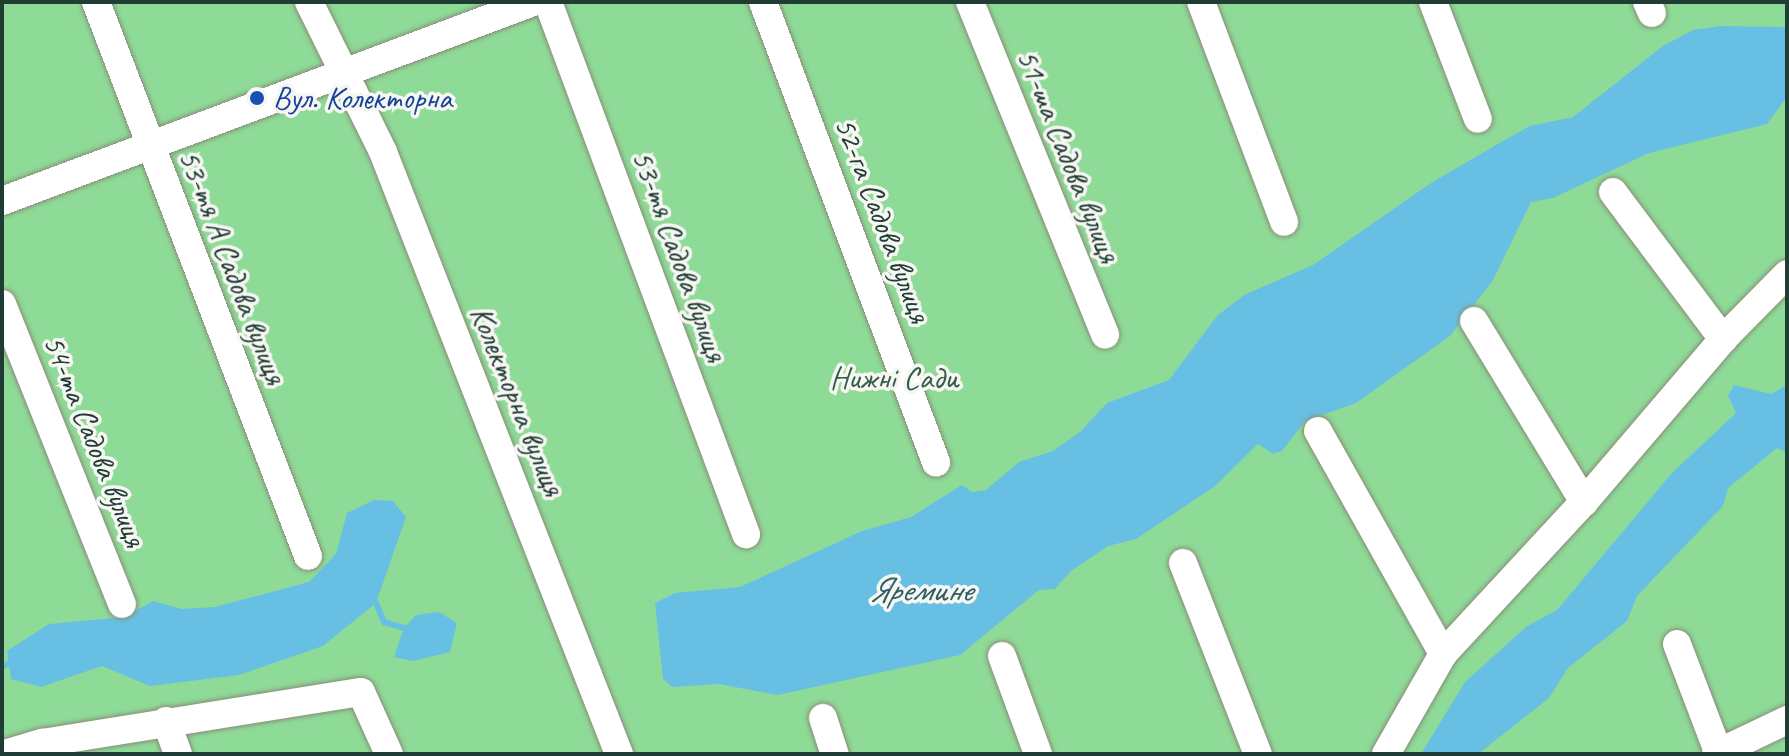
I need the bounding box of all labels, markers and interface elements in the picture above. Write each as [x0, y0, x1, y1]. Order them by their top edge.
street label: 51-ша Садова вулиця [1007, 42, 1129, 270]
place label: Вул. Колекторна [273, 79, 452, 117]
marker: Вул. Колекторна [248, 89, 266, 107]
street label: 52-га Садова вулиця [825, 111, 939, 329]
street label: 53-тя А Садова вулиця [169, 144, 295, 390]
street label: 53-тя Садова вулиця [622, 144, 736, 368]
street label: Колекторна вулиця [461, 300, 573, 502]
street label: 54-та Садова вулиця [33, 328, 155, 554]
park label: Нижні Сади [830, 359, 958, 397]
water label: Яремине [869, 570, 971, 610]

